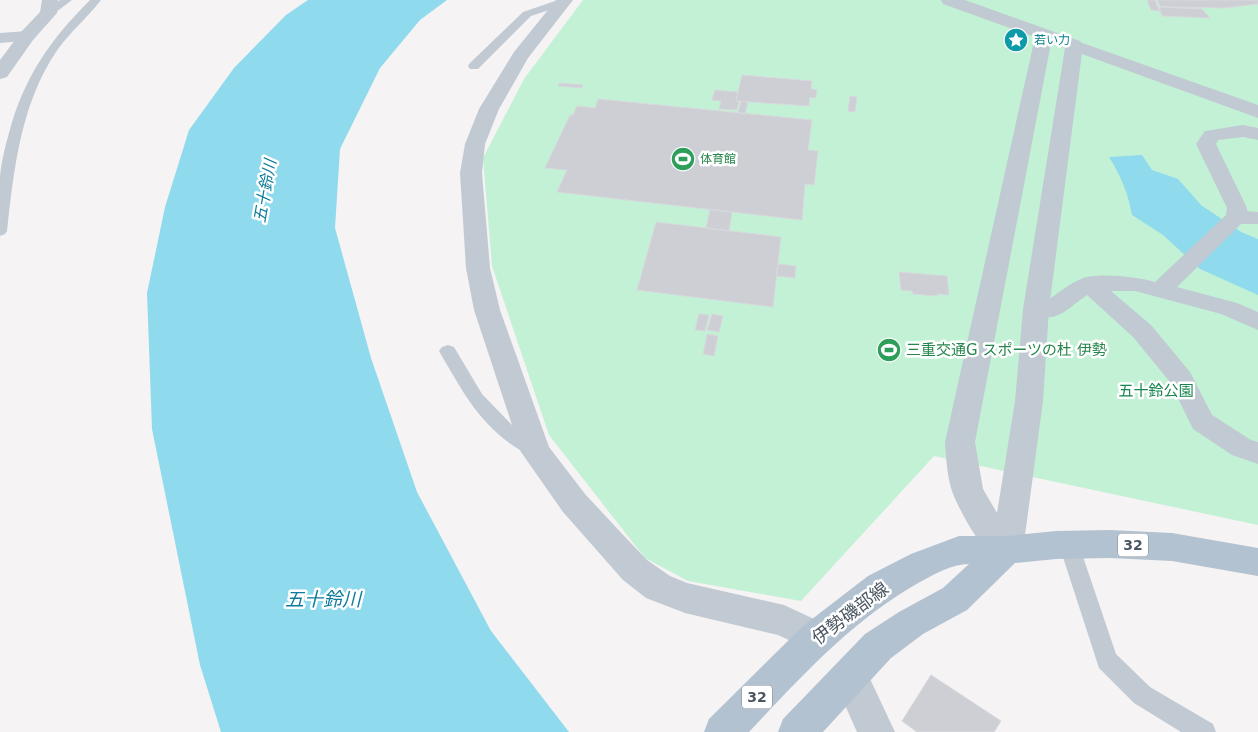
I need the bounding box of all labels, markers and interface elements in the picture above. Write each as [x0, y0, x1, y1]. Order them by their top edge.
place icon: 若い力 [1003, 27, 1029, 53]
place label: 若い力 [1034, 33, 1070, 47]
sports icon: 体育館 [670, 146, 696, 172]
place label: 体育館 [700, 152, 736, 166]
water label: 五十鈴川 [250, 156, 280, 224]
sports icon: 三重交通G スポーツの杜 伊勢 [876, 337, 902, 363]
place label: 三重交通G スポーツの杜 伊勢 [906, 341, 1107, 359]
park label: 五十鈴公園 [1118, 382, 1194, 400]
road number: 32 [1118, 534, 1148, 556]
street label: 伊勢磯部線 [808, 578, 892, 648]
water label: 五十鈴川 [285, 588, 363, 610]
road number: 32 [742, 686, 772, 709]

